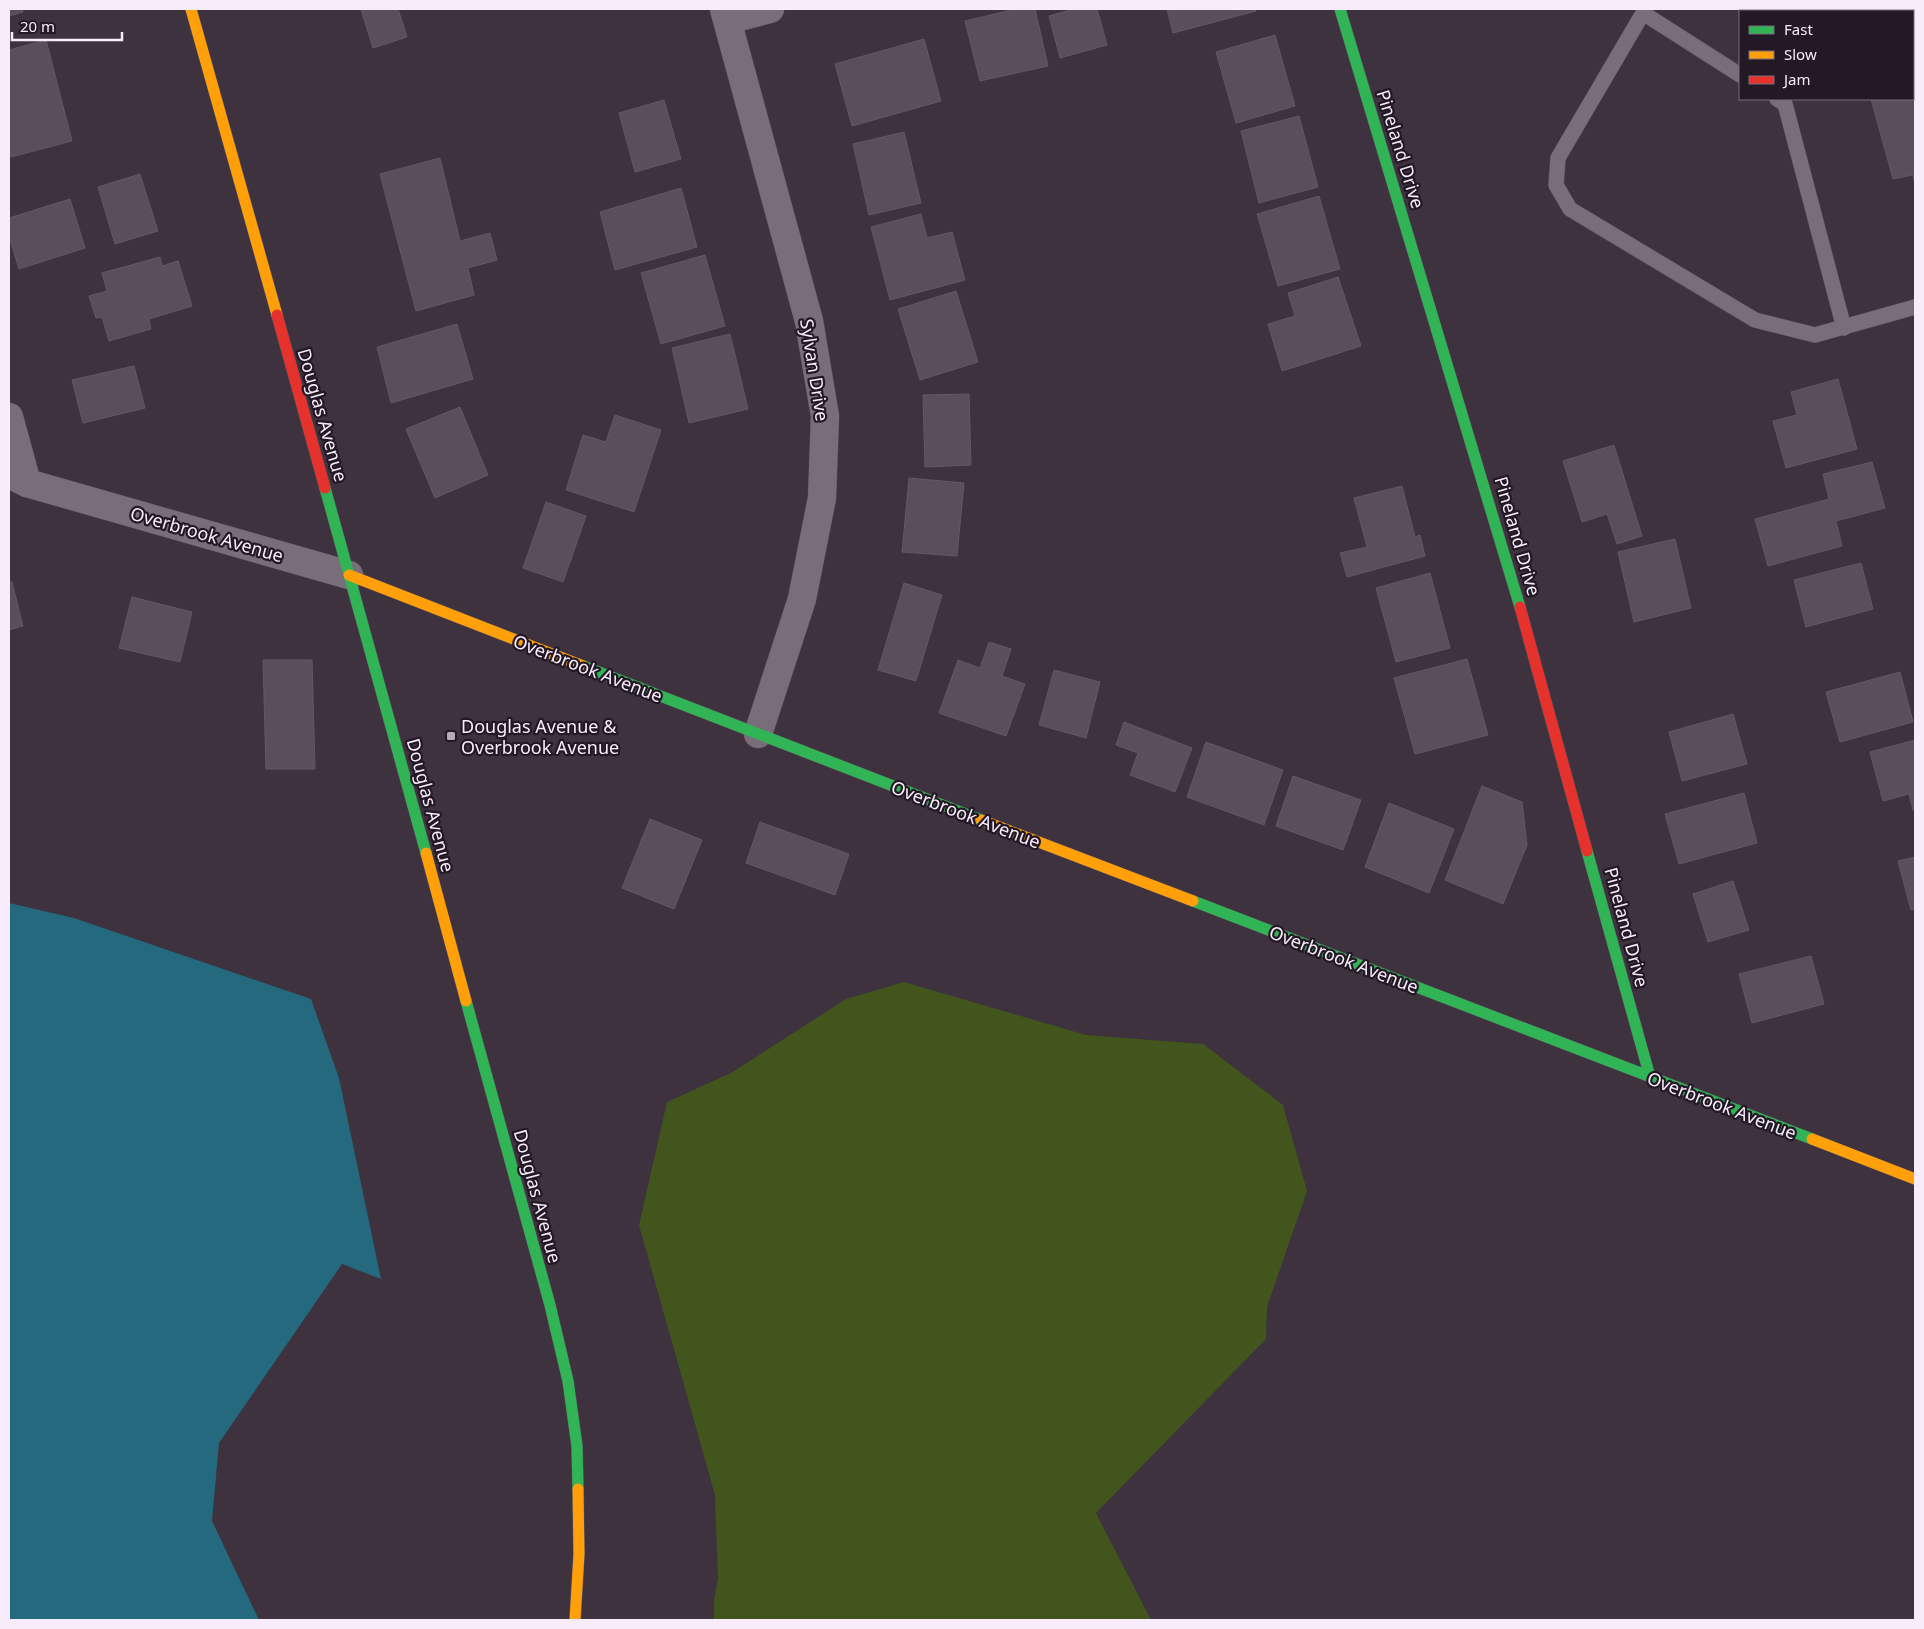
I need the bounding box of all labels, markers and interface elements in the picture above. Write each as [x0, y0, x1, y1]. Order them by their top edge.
scale bar [12, 10, 122, 42]
legend [1739, 10, 1914, 100]
text: 20 m [20, 16, 55, 36]
text: Fast [1784, 19, 1813, 39]
text: Slow [1784, 44, 1817, 64]
text: Jam [1782, 69, 1811, 89]
street label: Pineland Drive [1372, 87, 1430, 211]
street label: Sylvan Drive [795, 317, 835, 423]
street label: Douglas Avenue [293, 346, 353, 484]
street label: Pineland Drive [1490, 474, 1546, 598]
street label: Overbrook Avenue [128, 501, 286, 567]
street label: Overbrook Avenue [510, 628, 666, 708]
place label: Douglas Avenue & Overbrook Avenue [461, 714, 619, 759]
marker: Douglas Avenue & Overbrook Avenue [445, 730, 457, 742]
street label: Douglas Avenue [402, 736, 460, 874]
street label: Overbrook Avenue [888, 774, 1044, 854]
street label: Pineland Drive [1599, 865, 1655, 989]
street label: Overbrook Avenue [1266, 919, 1422, 999]
street label: Overbrook Avenue [1644, 1065, 1800, 1145]
street label: Douglas Avenue [509, 1127, 567, 1265]

